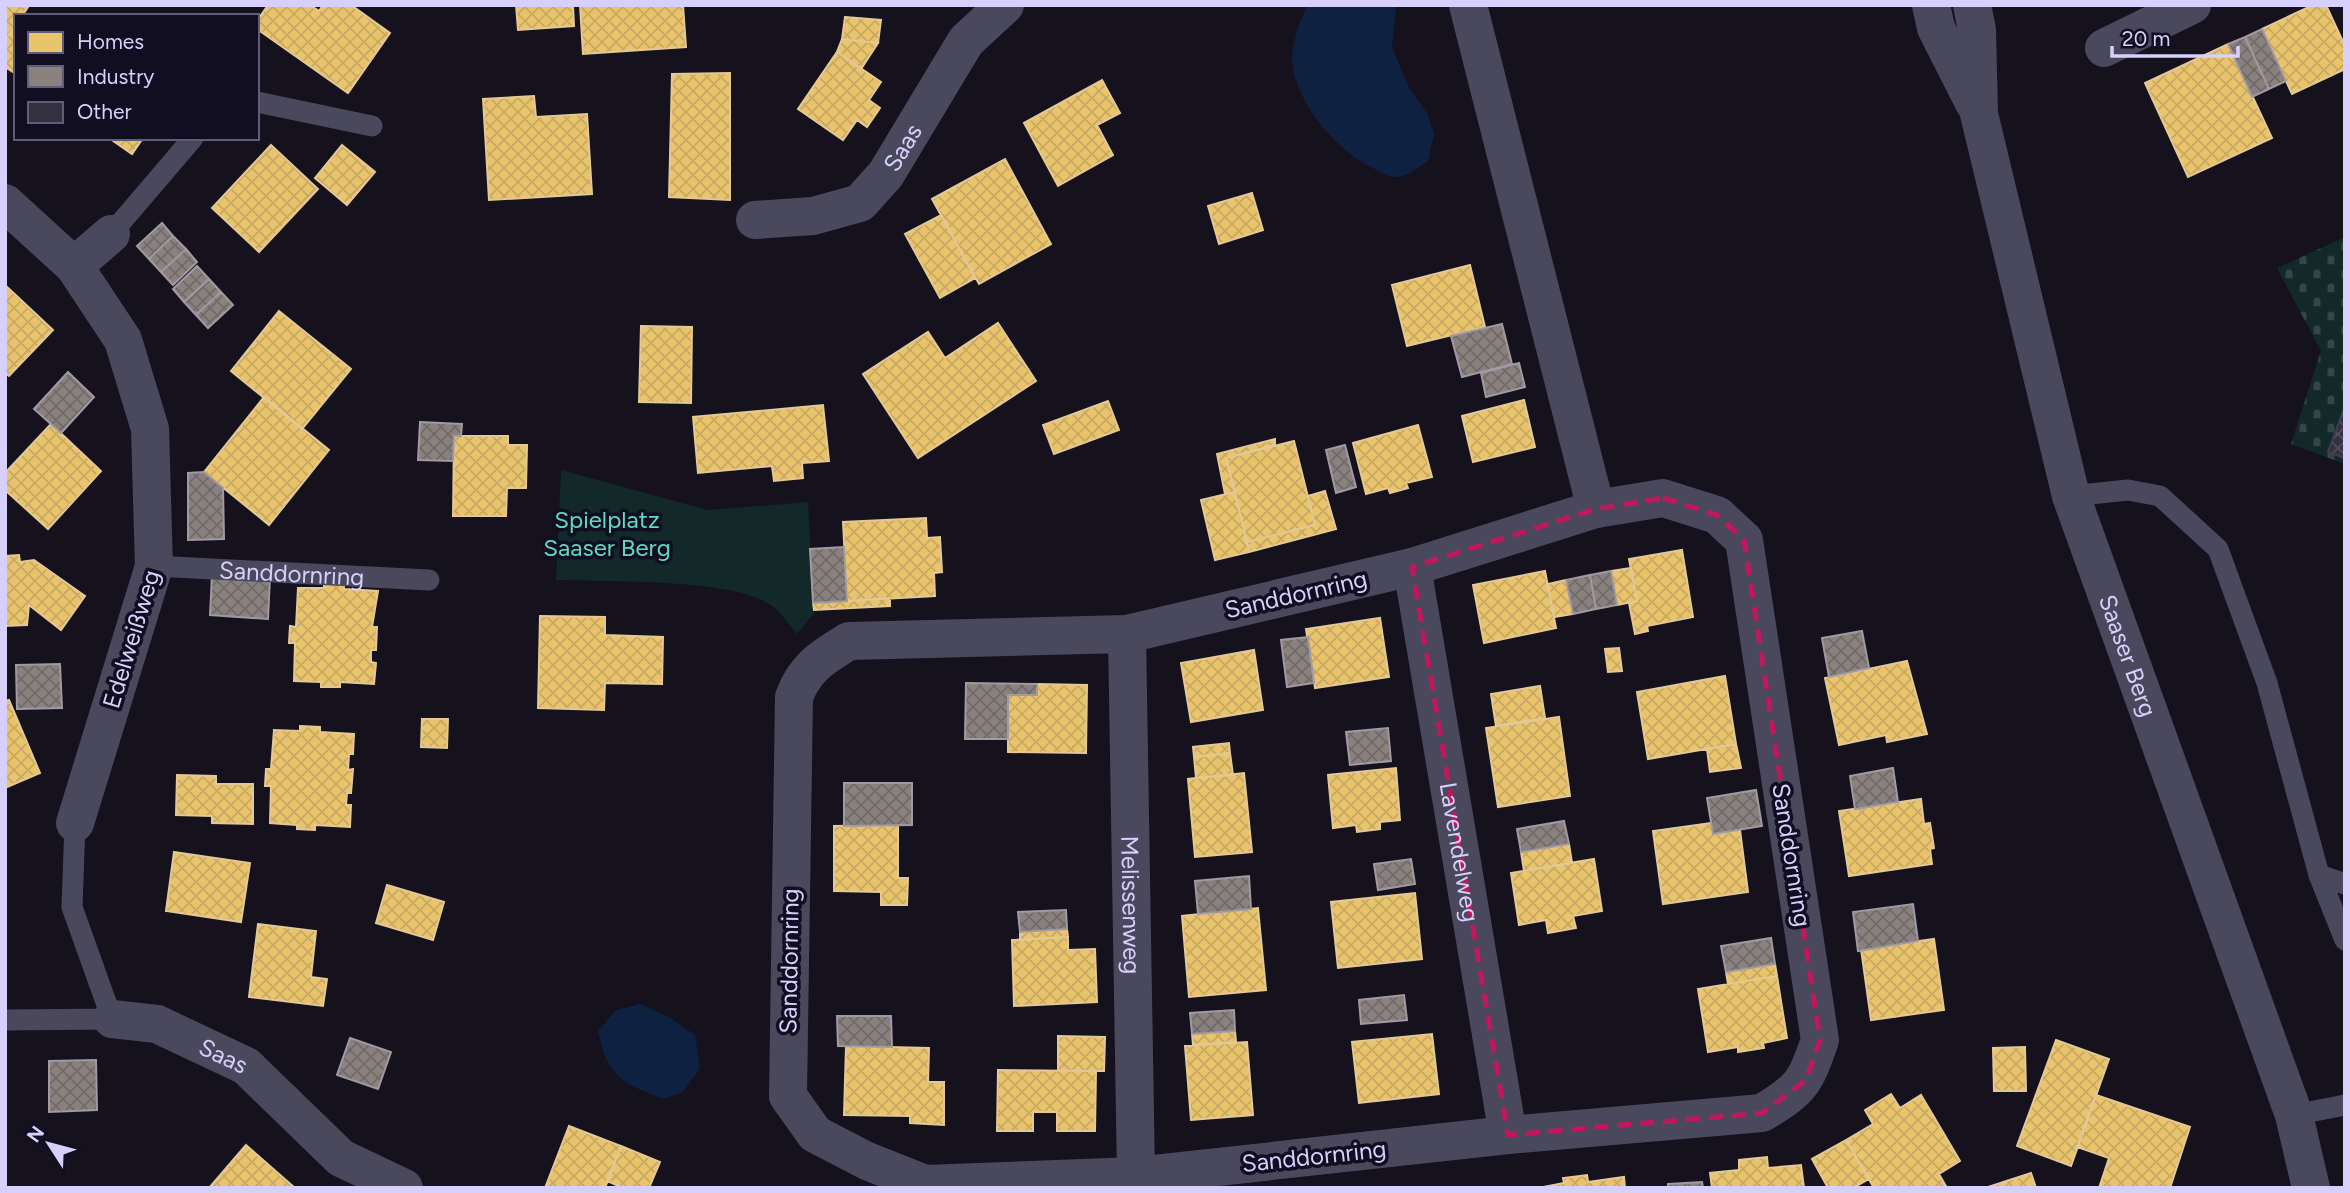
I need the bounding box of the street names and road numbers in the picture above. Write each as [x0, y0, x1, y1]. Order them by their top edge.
street label: Saas [877, 118, 927, 176]
street label: Sanddornring [219, 555, 365, 591]
street label: Sanddornring [1222, 564, 1370, 624]
street label: Edelweißweg [96, 566, 166, 712]
street label: Saaser Berg [2093, 591, 2164, 720]
street label: Lavendelweg [1434, 780, 1486, 924]
street label: Sanddornring [1766, 781, 1818, 929]
street label: Melissenweg [1116, 835, 1147, 975]
street label: Sanddornring [773, 888, 805, 1034]
street label: Saas [195, 1032, 253, 1079]
street label: Sanddornring [1240, 1134, 1388, 1178]

